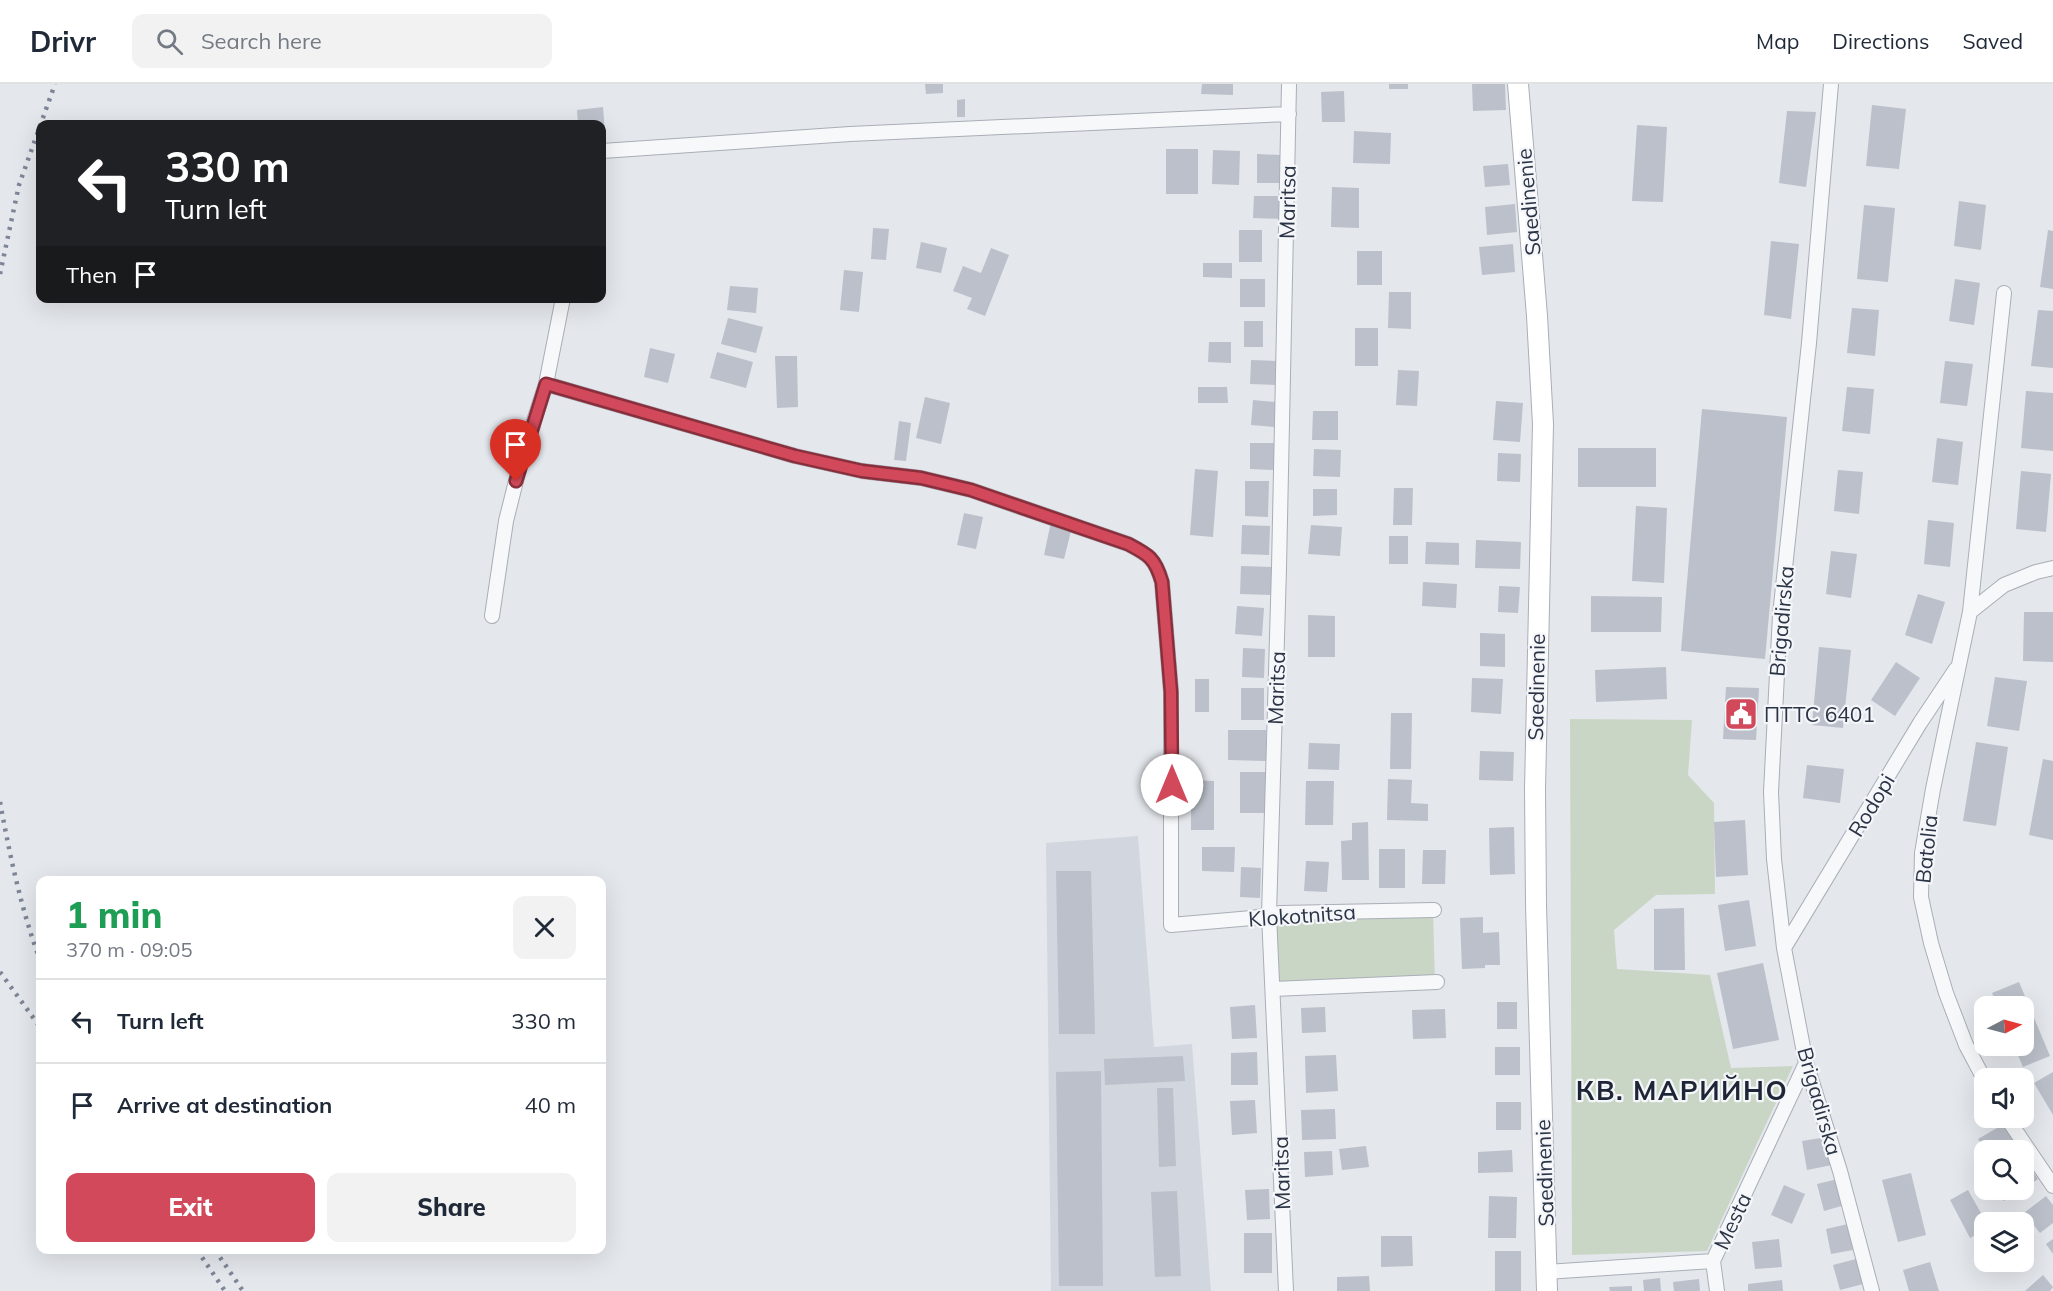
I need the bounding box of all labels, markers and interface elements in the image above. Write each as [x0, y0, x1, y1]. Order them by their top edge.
search box [132, 14, 552, 68]
text: Drivr [30, 24, 96, 59]
icon: search [153, 25, 186, 58]
text: Search here [201, 27, 322, 55]
text: Map [1756, 28, 1799, 54]
text: Directions [1832, 28, 1929, 54]
text: Saved [1962, 28, 2023, 54]
text: 330 m [165, 140, 290, 193]
icon: left [66, 144, 144, 222]
street label: Saedinenie [1510, 147, 1546, 257]
street label: Maritsa [1273, 165, 1301, 239]
text: Turn left [165, 192, 267, 226]
icon: arrive [129, 258, 162, 291]
text: Then [66, 261, 117, 289]
pin [490, 419, 541, 481]
icon: arrive [499, 428, 532, 461]
street label: Brigadirska [1763, 565, 1799, 677]
street label: Saedinenie [1522, 633, 1550, 741]
street label: Maritsa [1262, 651, 1290, 725]
public building icon: ПТТС 6401 [1723, 696, 1759, 732]
place label: ПТТС 6401 [1764, 701, 1875, 727]
position arrow [1140, 753, 1204, 817]
street label: Rodopi [1842, 769, 1900, 841]
street label: Batolia [1909, 813, 1943, 885]
text: 1 min [66, 892, 162, 937]
button: close [513, 896, 576, 959]
street label: Klokotnitsa [1247, 898, 1357, 932]
text: 370 m · 09:05 [66, 937, 192, 962]
north arrow [1974, 996, 2034, 1056]
map controls [1974, 996, 2034, 1272]
icon: left [66, 1005, 99, 1038]
text: Turn left [117, 1007, 204, 1035]
text: 330 m [511, 1007, 576, 1035]
street label: Brigadirska [1792, 1044, 1848, 1158]
button: sound [1974, 1068, 2034, 1128]
district label: КВ. МАРИЙНО [1576, 1073, 1788, 1107]
icon: arrive [66, 1089, 99, 1122]
text: Arrive at destination [117, 1091, 332, 1119]
text: 40 m [525, 1091, 576, 1119]
street label: Saedinenie [1529, 1119, 1559, 1227]
street label: Maritsa [1267, 1136, 1295, 1210]
button: search [1974, 1140, 2034, 1200]
button: Exit [66, 1173, 315, 1242]
button: Share [327, 1173, 576, 1242]
street label: Mesta [1708, 1188, 1756, 1254]
button: layers [1974, 1212, 2034, 1272]

